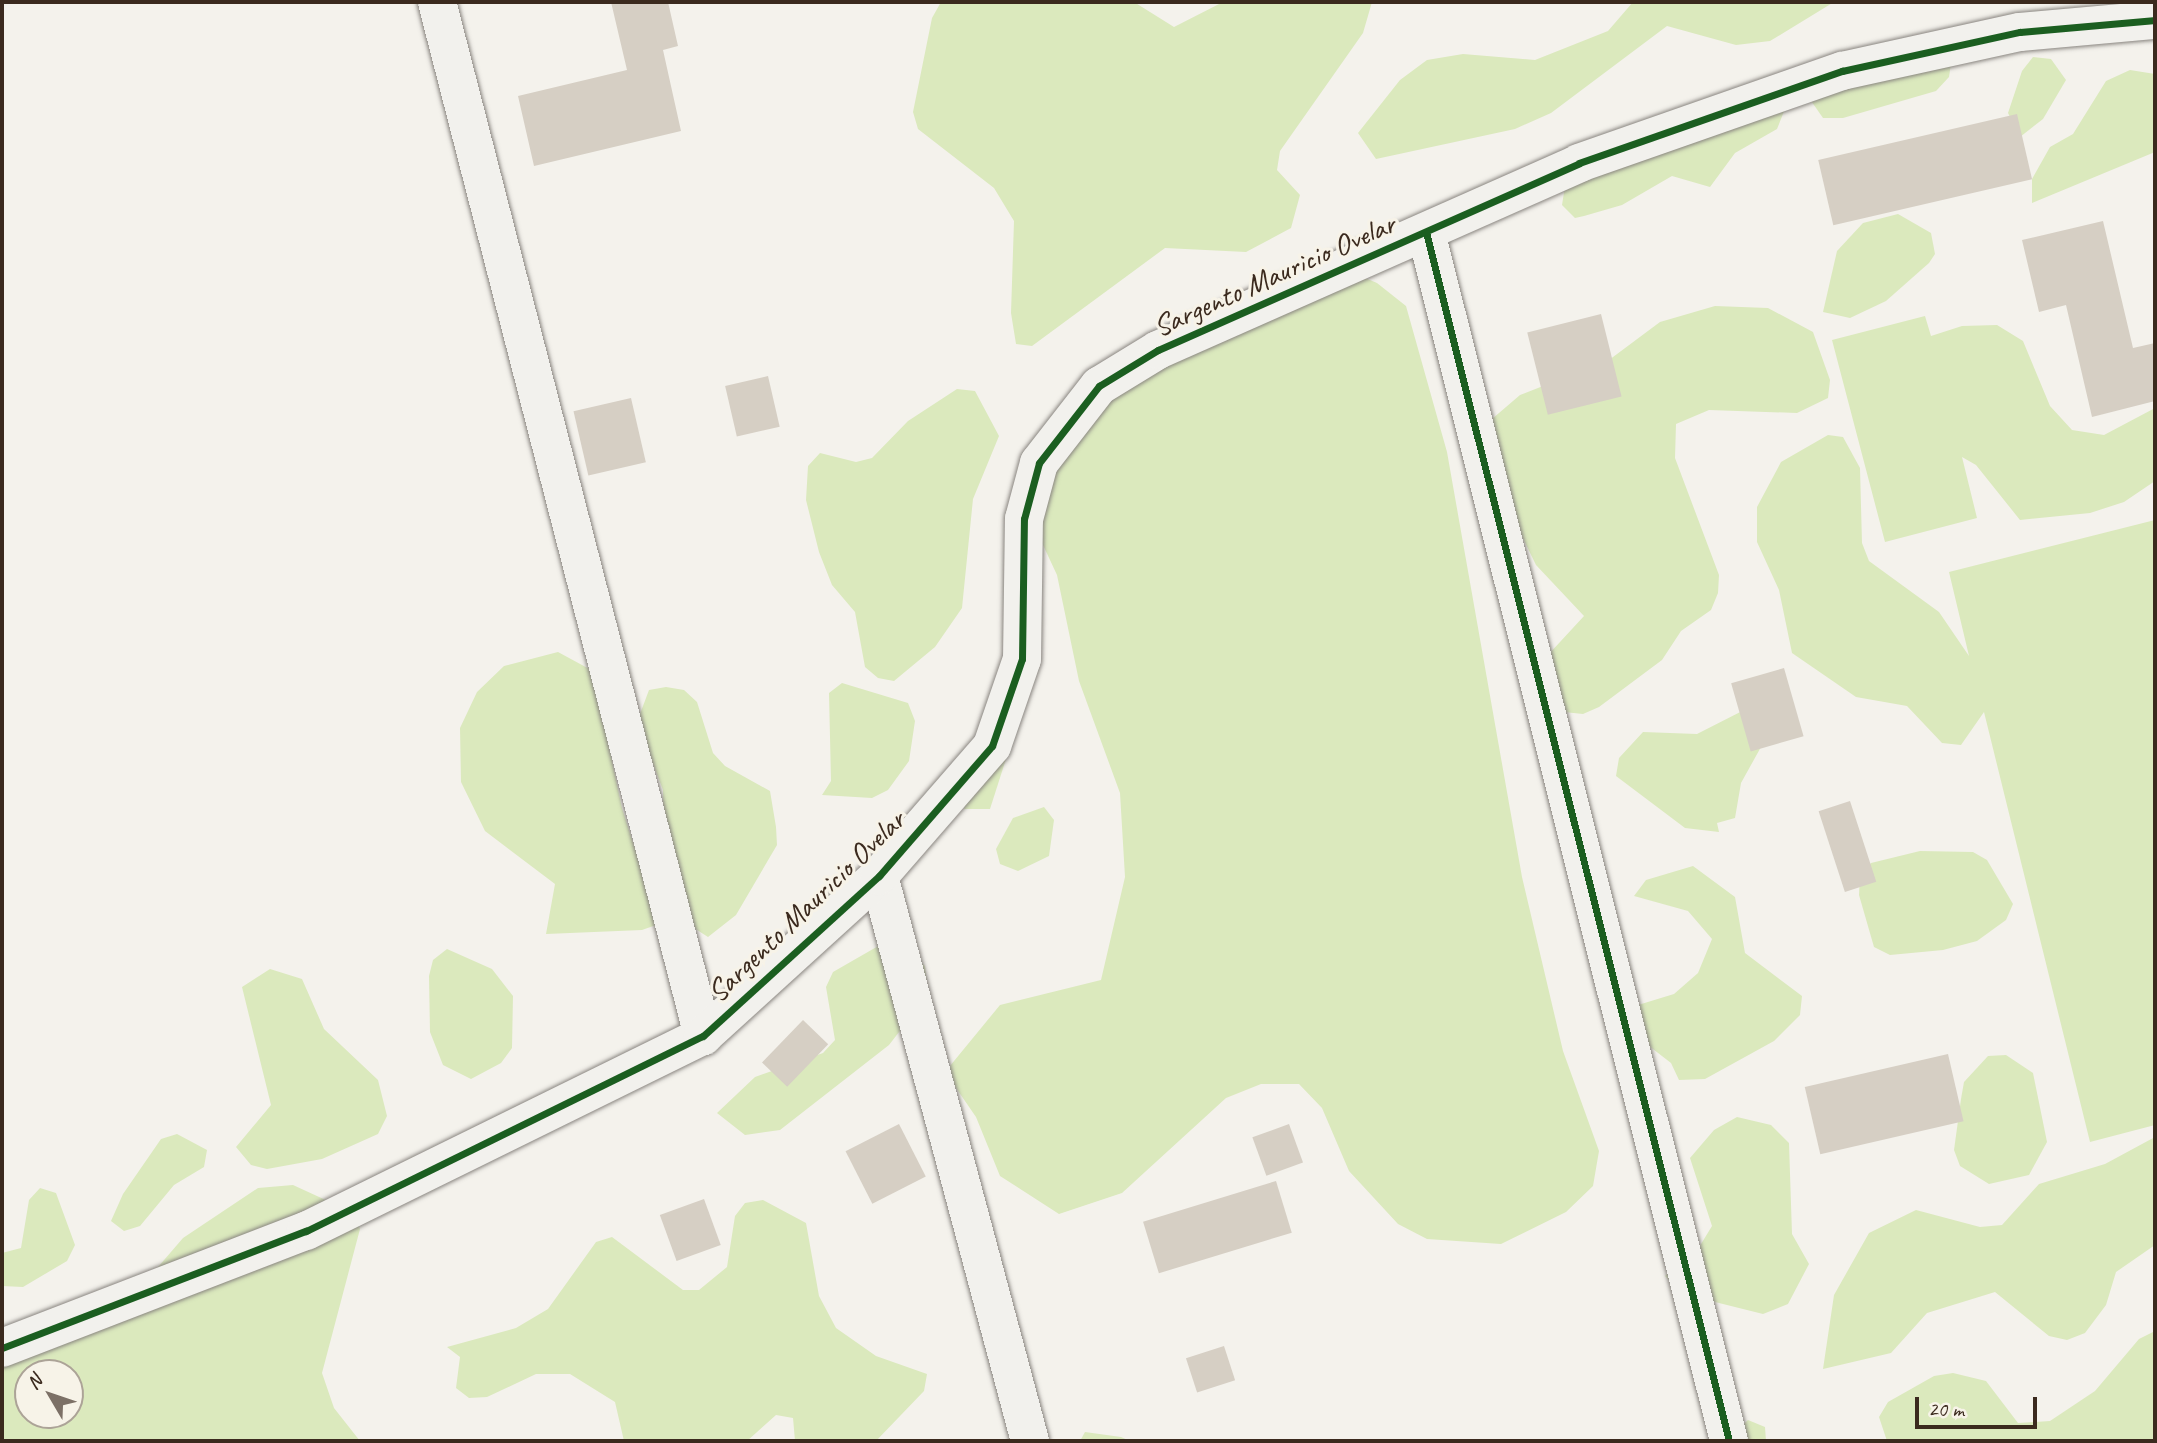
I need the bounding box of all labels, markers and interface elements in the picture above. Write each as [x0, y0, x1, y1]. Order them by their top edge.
street label: Sargento Mauricio Ovelar [1148, 206, 1400, 344]
street label: Sargento Mauricio Ovelar [700, 803, 912, 1009]
north arrow [14, 1359, 84, 1429]
text: N [21, 1370, 47, 1394]
scale bar [1919, 1384, 2042, 1428]
text: 20 m [1928, 1396, 1964, 1422]

